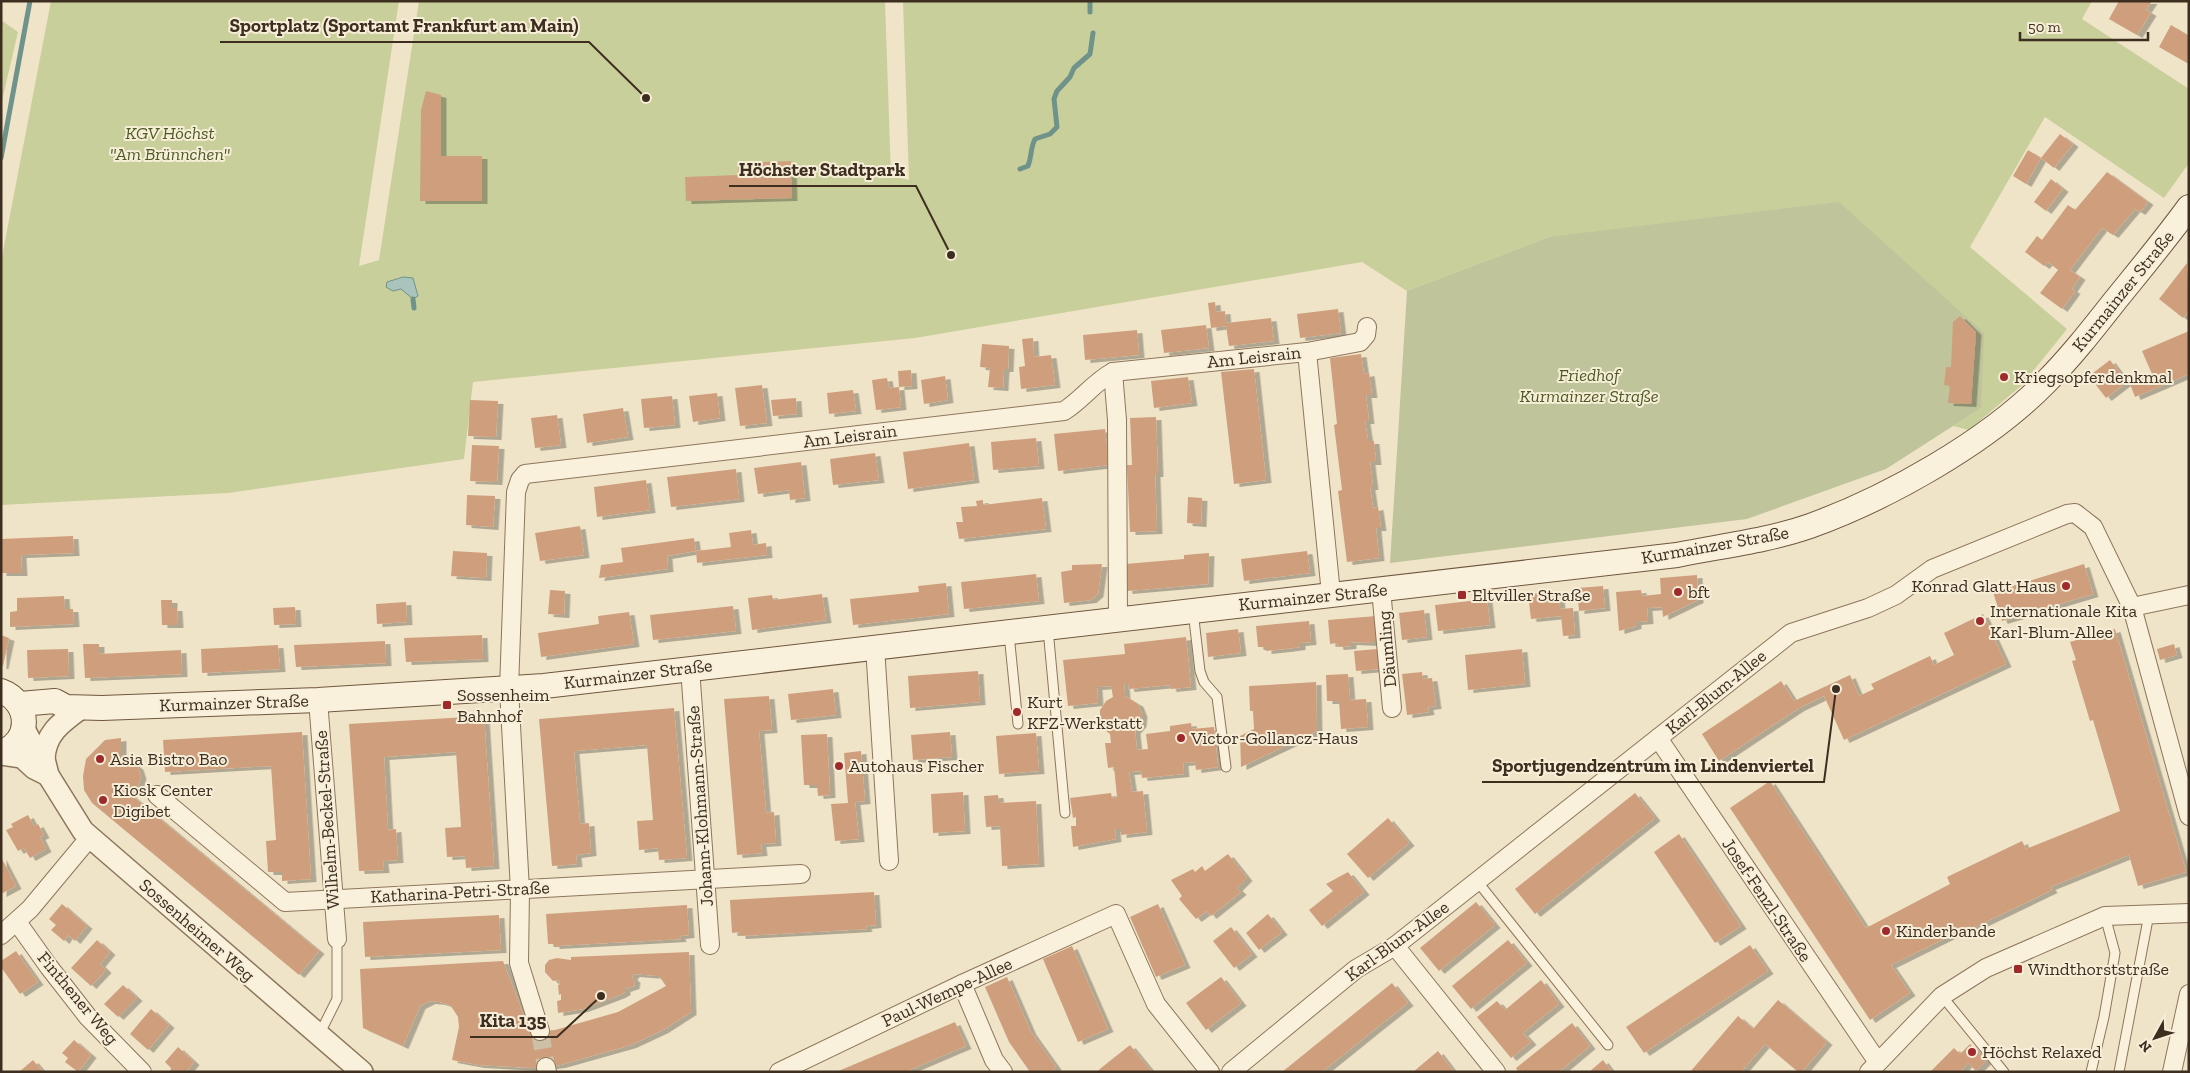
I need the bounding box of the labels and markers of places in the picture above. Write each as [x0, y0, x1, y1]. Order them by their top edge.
callout: Sportplatz (Sportamt Frankfurt am Main) [220, 8, 589, 42]
callout: Höchster Stadtpark [729, 152, 916, 186]
place label: Kriegsopferdenkmal [2014, 366, 2172, 388]
marker: Kriegsopferdenkmal [1998, 371, 2010, 383]
place label: Konrad Glatt Haus [1912, 575, 2056, 597]
marker: Konrad Glatt Haus [2060, 580, 2072, 592]
place label: bft [1687, 581, 1710, 603]
place label: Eltviller Straße [1472, 584, 1590, 606]
marker: bft [1672, 586, 1684, 598]
marker: Eltviller Straße [1456, 589, 1468, 601]
place label: Internationale Kita Karl-Blum-Allee [1990, 600, 2137, 643]
marker: Internationale Kita Karl-Blum-Allee [1974, 615, 1986, 627]
place label: Sossenheim Bahnhof [457, 684, 550, 727]
place label: Kurt KFZ-Werkstatt [1027, 691, 1143, 734]
marker: Sossenheim Bahnhof [441, 699, 453, 711]
marker: Kurt KFZ-Werkstatt [1011, 706, 1023, 718]
place label: Victor-Gollancz-Haus [1190, 727, 1358, 749]
marker: Victor-Gollancz-Haus [1175, 732, 1187, 744]
place label: Asia Bistro Bao [110, 748, 228, 770]
callout: Sportjugendzentrum im Lindenviertel [1482, 748, 1824, 782]
marker: Asia Bistro Bao [94, 753, 106, 765]
place label: Autohaus Fischer [849, 755, 985, 777]
marker: Autohaus Fischer [833, 760, 845, 772]
place label: Kiosk Center Digibet [113, 779, 213, 822]
marker: Kiosk Center Digibet [97, 794, 109, 806]
place label: Kinderbande [1896, 920, 1996, 942]
marker: Kinderbande [1880, 925, 1892, 937]
place label: Windthorststraße [2028, 958, 2169, 980]
marker: Windthorststraße [2012, 963, 2024, 975]
callout: Kita 135 [470, 1003, 557, 1037]
place label: Höchst Relaxed [1982, 1041, 2102, 1063]
marker: Höchst Relaxed [1966, 1046, 1978, 1058]

